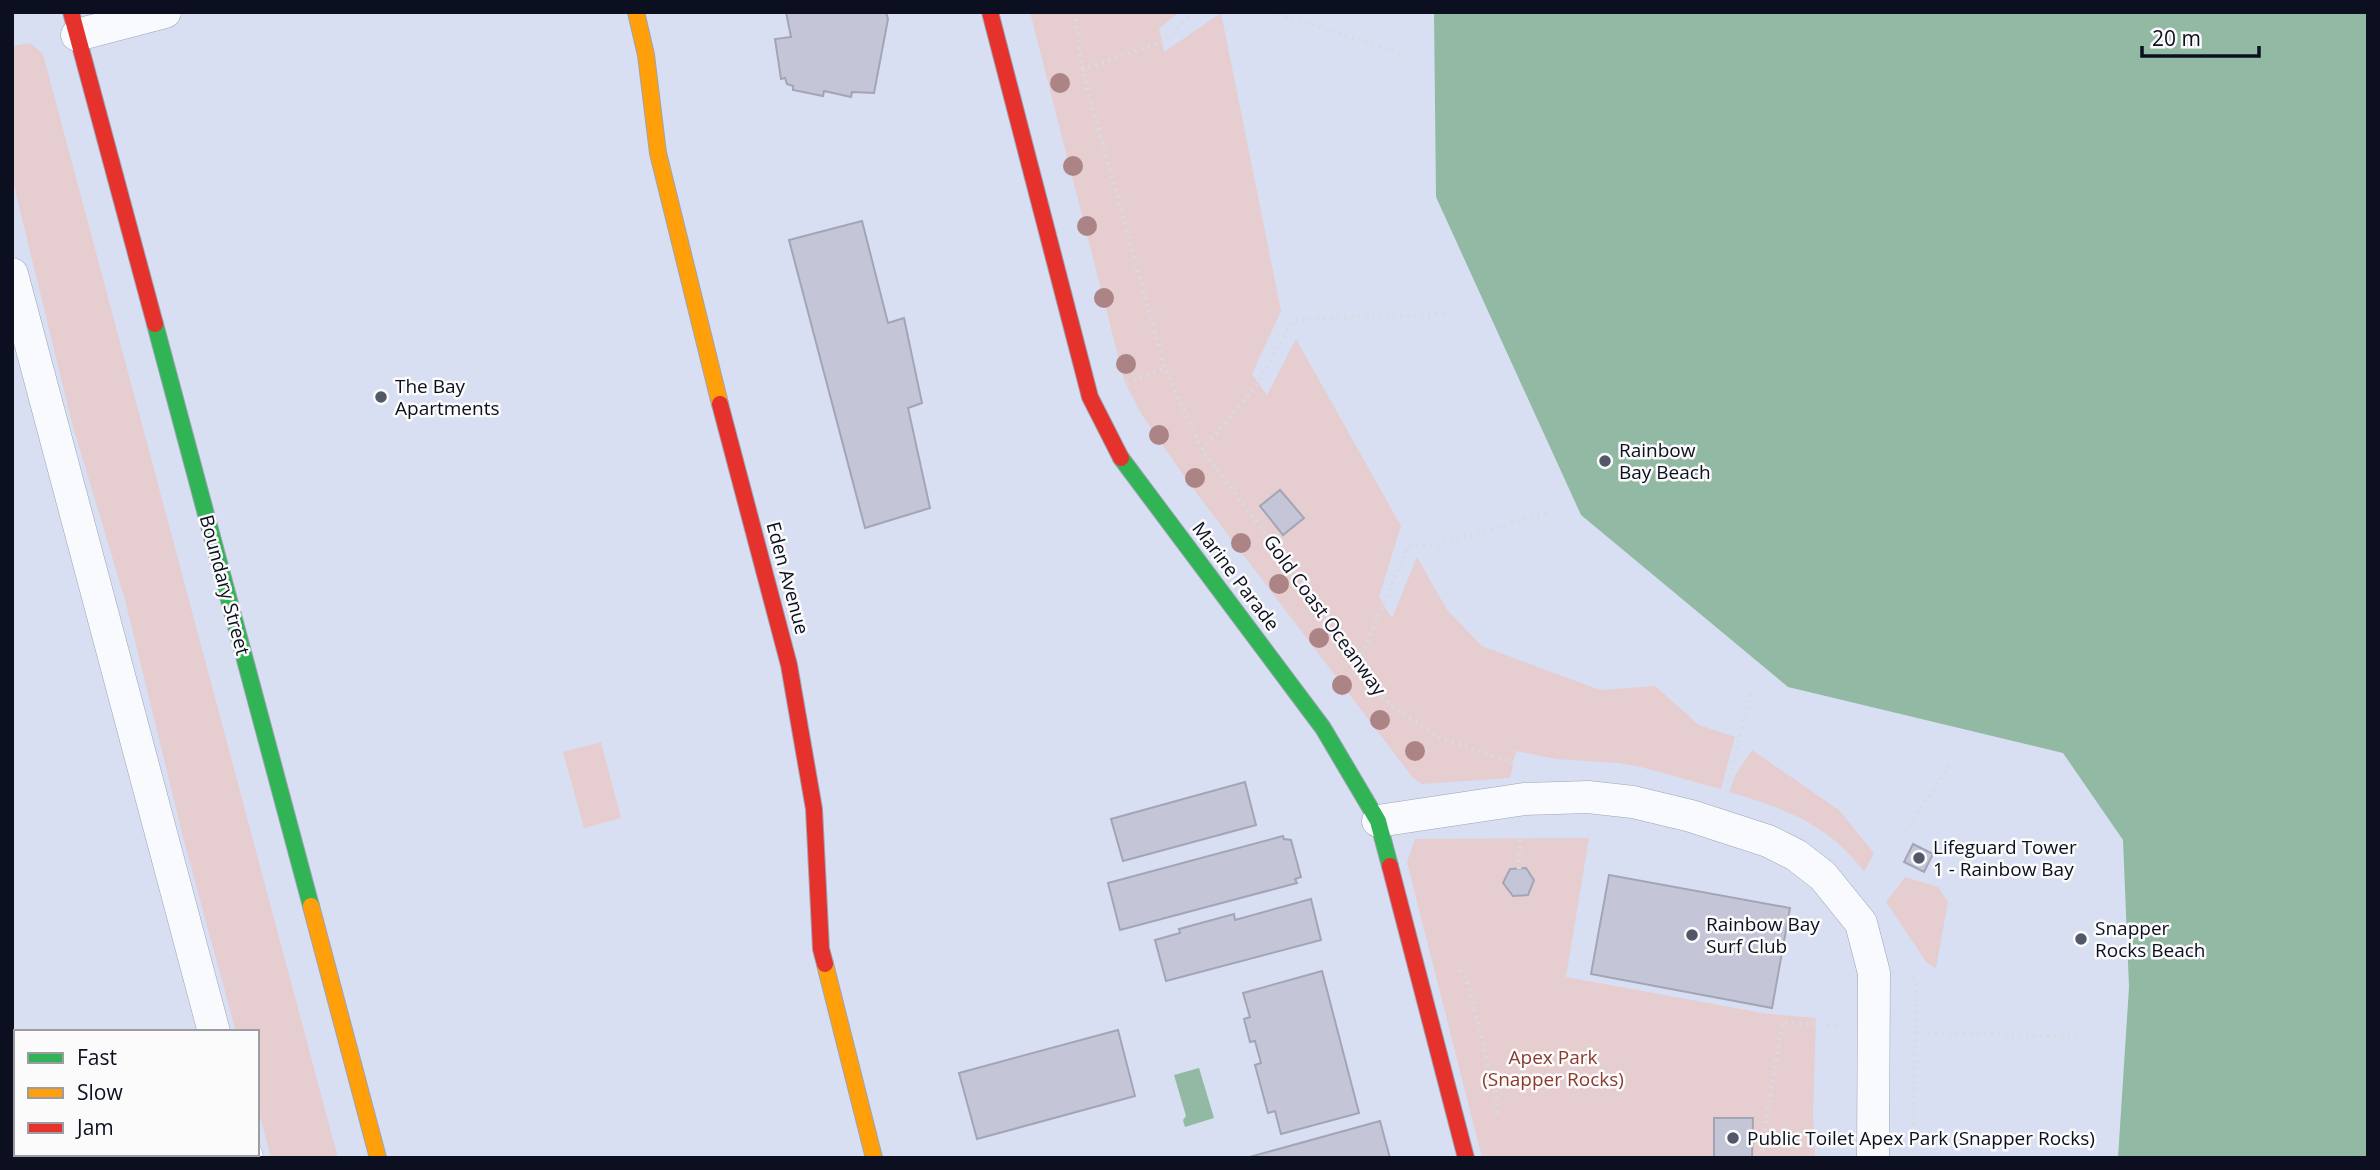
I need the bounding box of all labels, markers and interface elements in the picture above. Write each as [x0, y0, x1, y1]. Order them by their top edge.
scale bar [2142, 14, 2259, 58]
text: 20 m [2152, 24, 2201, 52]
place label: The Bay Apartments [395, 373, 499, 421]
marker: The Bay Apartments [373, 389, 389, 405]
place label: Rainbow Bay Beach [1619, 437, 1711, 485]
marker: Rainbow Bay Beach [1597, 453, 1613, 469]
street label: Boundary Street [194, 512, 256, 658]
street label: Marine Parade [1186, 516, 1286, 636]
street label: Eden Avenue [760, 519, 816, 637]
street label: Gold Coast Oceanway [1258, 529, 1392, 701]
place label: Lifeguard Tower 1 - Rainbow Bay [1933, 834, 2077, 882]
marker: Lifeguard Tower 1 - Rainbow Bay [1911, 850, 1927, 866]
place label: Rainbow Bay Surf Club [1706, 911, 1820, 959]
place label: Snapper Rocks Beach [2095, 915, 2205, 963]
marker: Rainbow Bay Surf Club [1684, 927, 1700, 943]
marker: Snapper Rocks Beach [2073, 931, 2089, 947]
legend [14, 1030, 259, 1156]
text: Fast [77, 1043, 117, 1071]
park label: Apex Park (Snapper Rocks) [1482, 1044, 1624, 1092]
text: Slow [77, 1078, 123, 1106]
text: Jam [75, 1113, 114, 1141]
place label: Public Toilet Apex Park (Snapper Rocks) [1747, 1125, 2095, 1151]
marker: Public Toilet Apex Park (Snapper Rocks) [1725, 1130, 1741, 1146]

